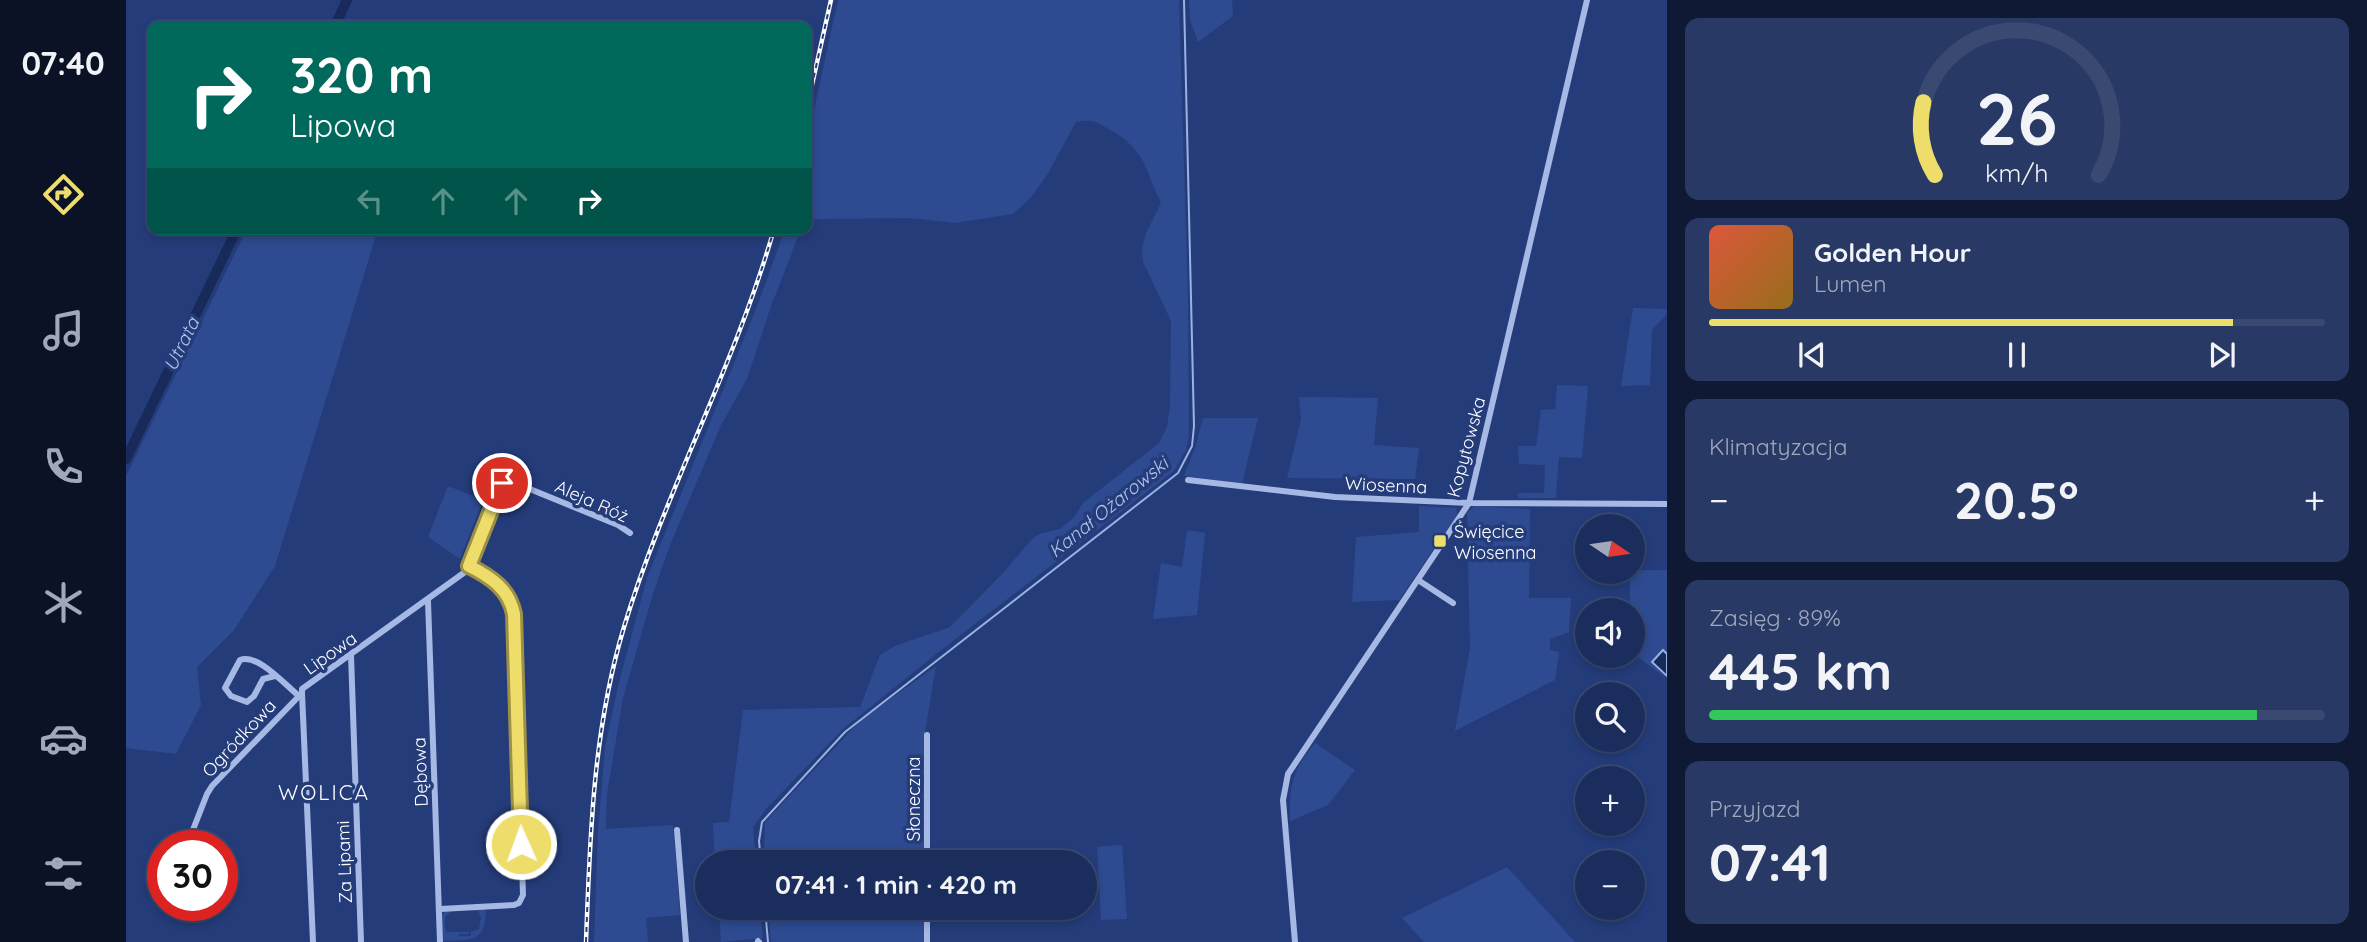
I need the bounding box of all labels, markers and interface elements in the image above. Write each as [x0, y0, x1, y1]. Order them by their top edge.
text: 07:40 [21, 43, 105, 83]
text: 320 m [290, 44, 433, 105]
icon: right [175, 49, 266, 140]
text: 26 [1976, 72, 2058, 163]
text: Lipowa [290, 105, 396, 145]
text: km/h [1985, 157, 2049, 188]
icon: directions [39, 170, 88, 219]
icon: left [351, 182, 389, 220]
icon: ahead [424, 182, 462, 220]
icon: ahead [497, 182, 535, 220]
icon: right [570, 182, 608, 220]
text: Golden Hour [1814, 236, 1971, 269]
text: Lumen [1814, 269, 1887, 298]
icon: music [39, 306, 88, 355]
water label: Utrata [158, 312, 205, 375]
icon: previous [1793, 336, 1831, 374]
icon: pause [1998, 336, 2036, 374]
icon: next [2203, 336, 2241, 374]
street label: Kopytowska [1442, 394, 1490, 500]
text: Klimatyzacja [1709, 432, 1848, 461]
icon: phone [39, 442, 88, 491]
water label: Kanał Ożarowski [1043, 450, 1174, 563]
pin [472, 453, 532, 513]
icon: arrive [483, 464, 521, 502]
text: 20.5° [1954, 467, 2079, 532]
street label: Wiosenna [1344, 471, 1428, 499]
street label: Aleja Róż [552, 475, 632, 527]
text: − [1709, 476, 1729, 524]
text: + [2304, 476, 2325, 524]
north arrow [1575, 514, 1645, 584]
map controls [1575, 514, 1645, 920]
place label: Święcice Wiosenna [1454, 520, 1536, 564]
marker: Święcice Wiosenna [1432, 533, 1448, 549]
icon: climate [39, 578, 88, 627]
button: sound [1575, 598, 1645, 668]
text: Zasięg · 89% [1709, 603, 1841, 632]
street label: Lipowa [299, 626, 361, 680]
text: 445 km [1709, 638, 1892, 703]
button: search [1575, 682, 1645, 752]
street label: Ogródkowa [197, 694, 281, 782]
icon: car [39, 714, 88, 763]
street label: Dębowa [407, 737, 433, 807]
street label: Słoneczna [902, 757, 925, 841]
button: + [1575, 766, 1645, 836]
district label: WOLICA [278, 779, 370, 805]
text: Przyjazd [1709, 794, 1801, 823]
position arrow [484, 807, 558, 881]
street label: Za Lipami [331, 820, 357, 904]
text: 07:41 [1709, 829, 1831, 894]
speed limit sign: 30 [147, 830, 238, 921]
icon: filters [39, 849, 88, 898]
button: − [1575, 850, 1645, 920]
text: 07:41 · 1 min · 420 m [775, 868, 1017, 901]

